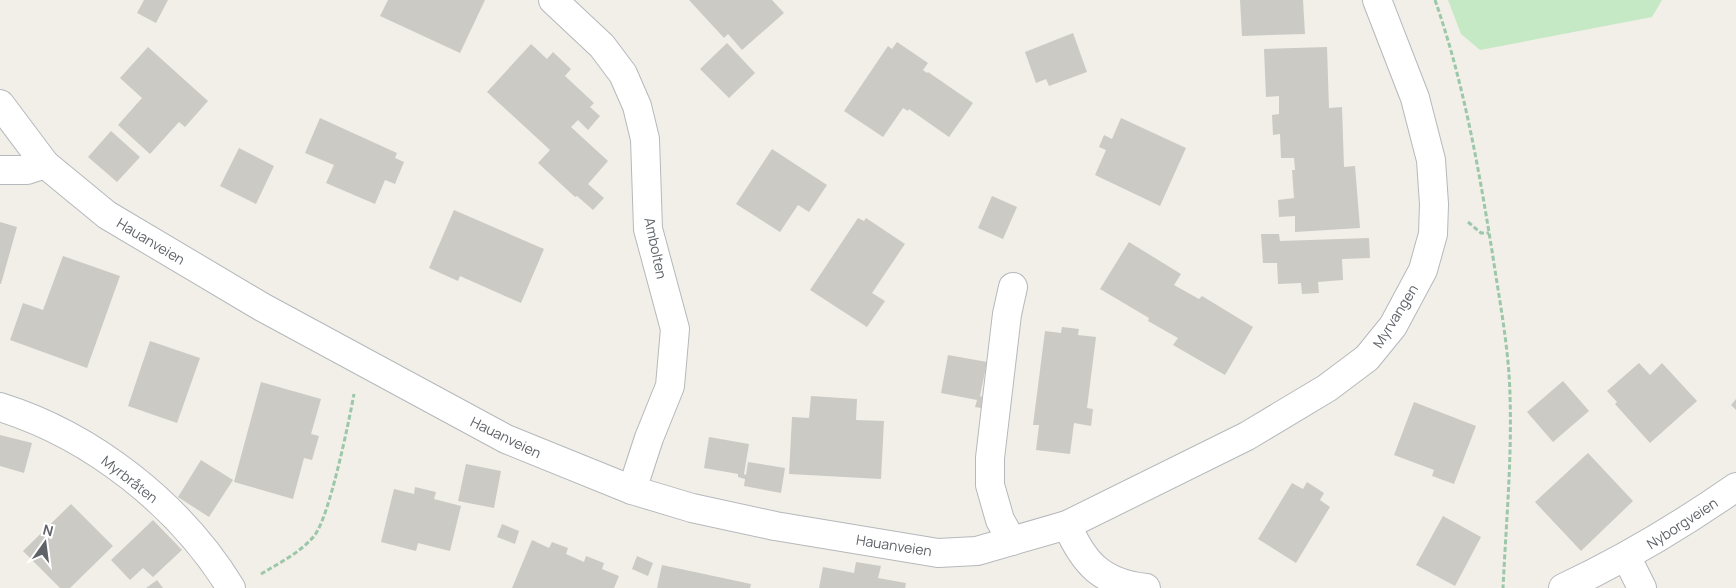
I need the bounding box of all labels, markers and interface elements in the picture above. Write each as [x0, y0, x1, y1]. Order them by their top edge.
street label: Hauanveien [113, 213, 189, 269]
street label: Ambolten [640, 216, 672, 280]
street label: Myrvangen [1368, 281, 1422, 351]
street label: Hauanveien [468, 412, 544, 462]
street label: Myrbråten [98, 451, 162, 507]
street label: Nyborgveien [1643, 493, 1721, 553]
north arrow [20, 518, 70, 568]
text: N [41, 519, 55, 540]
street label: Hauanveien [855, 530, 933, 560]

